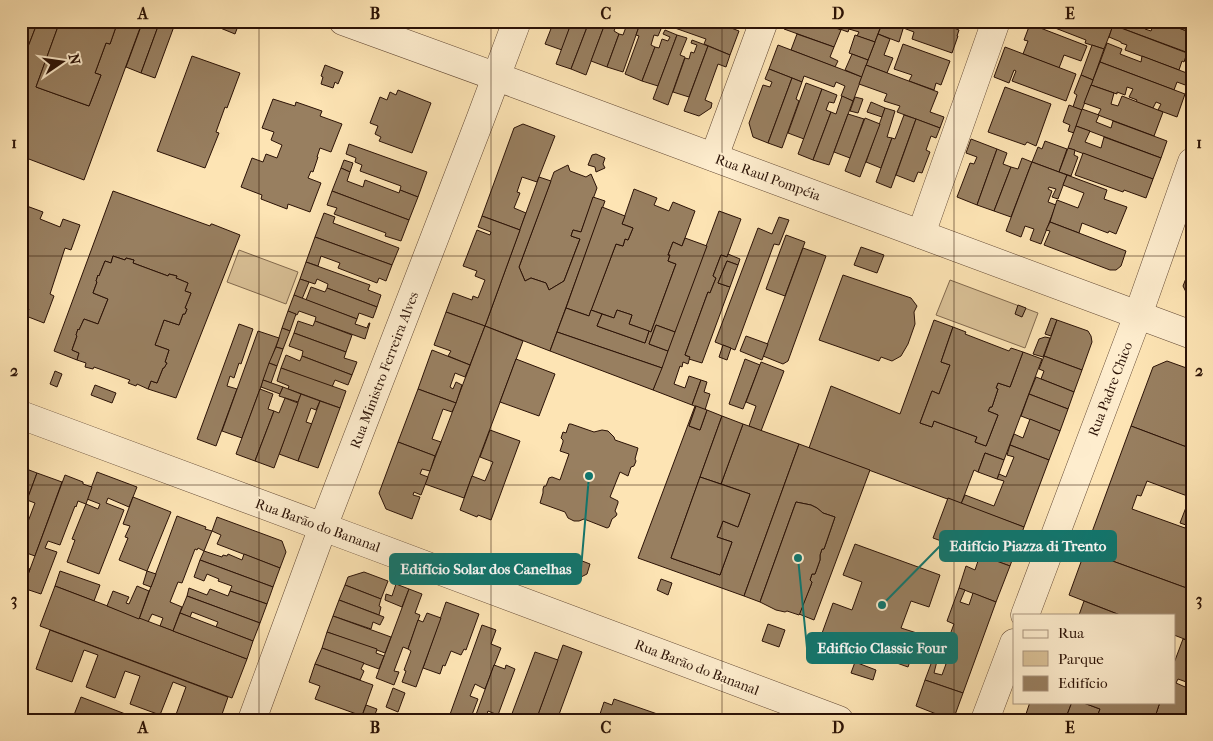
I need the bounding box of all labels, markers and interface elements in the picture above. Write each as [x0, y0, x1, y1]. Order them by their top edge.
text: A [137, 4, 149, 23]
text: B [370, 4, 380, 23]
text: C [601, 4, 612, 23]
text: D [832, 4, 844, 23]
text: E [1065, 4, 1075, 23]
north arrow [38, 38, 88, 88]
text: N [65, 52, 84, 67]
text: 1 [11, 133, 17, 152]
text: 1 [1196, 133, 1202, 152]
street label: Rua Raul Pompéia [713, 151, 823, 205]
street label: Rua Ministro Ferreira Alves [347, 289, 422, 451]
street label: Rua Padre Chico [1085, 339, 1136, 439]
text: 2 [10, 361, 18, 380]
text: 2 [1195, 361, 1203, 380]
street label: Rua Barão do Bananal [253, 495, 383, 556]
callout: Edifício Piazza di Trento [940, 531, 1116, 561]
text: Edifício Piazza di Trento [950, 537, 1107, 555]
callout: Edifício Solar dos Canelhas [390, 554, 581, 584]
text: Edifício Solar dos Canelhas [400, 560, 572, 578]
text: 3 [11, 590, 17, 610]
text: 3 [1196, 590, 1202, 610]
legend [1013, 614, 1176, 704]
text: Rua [1058, 624, 1085, 642]
callout: Edifício Classic Four [807, 633, 957, 663]
street label: Rua Barão do Bananal [632, 636, 762, 699]
text: Edifício Classic Four [817, 639, 947, 657]
text: Parque [1058, 650, 1104, 668]
text: Edifício [1058, 674, 1108, 692]
text: A [137, 718, 149, 737]
text: B [370, 718, 380, 737]
text: C [601, 718, 612, 737]
text: D [832, 718, 844, 737]
text: E [1065, 718, 1075, 737]

